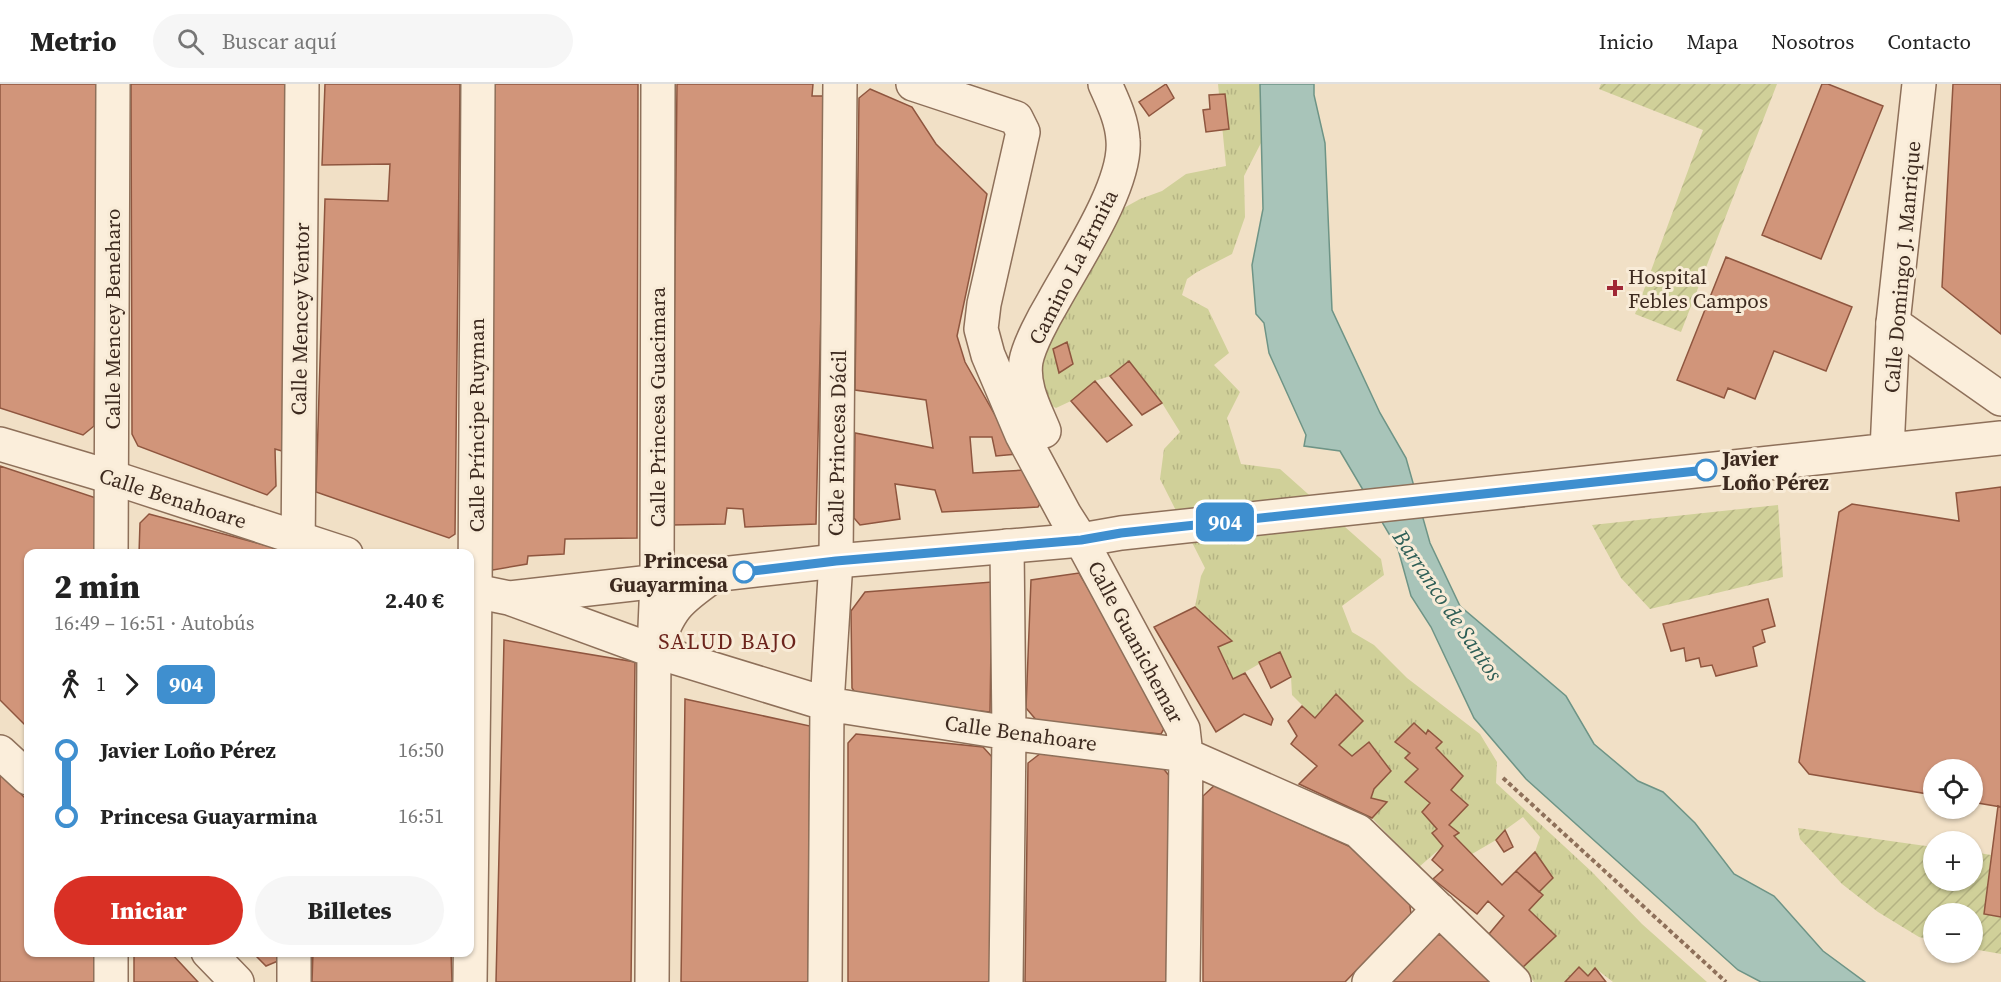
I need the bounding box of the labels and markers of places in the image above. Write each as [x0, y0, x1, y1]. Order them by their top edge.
place label: Hospital Febles Campos [1628, 262, 1768, 315]
marker: Hospital Febles Campos [1606, 279, 1624, 297]
place label: Javier Loño Pérez [1720, 444, 1829, 497]
marker: Javier Loño Pérez [1695, 459, 1717, 481]
place label: Princesa Guayarmina [609, 546, 729, 599]
marker: Princesa Guayarmina [733, 561, 755, 583]

